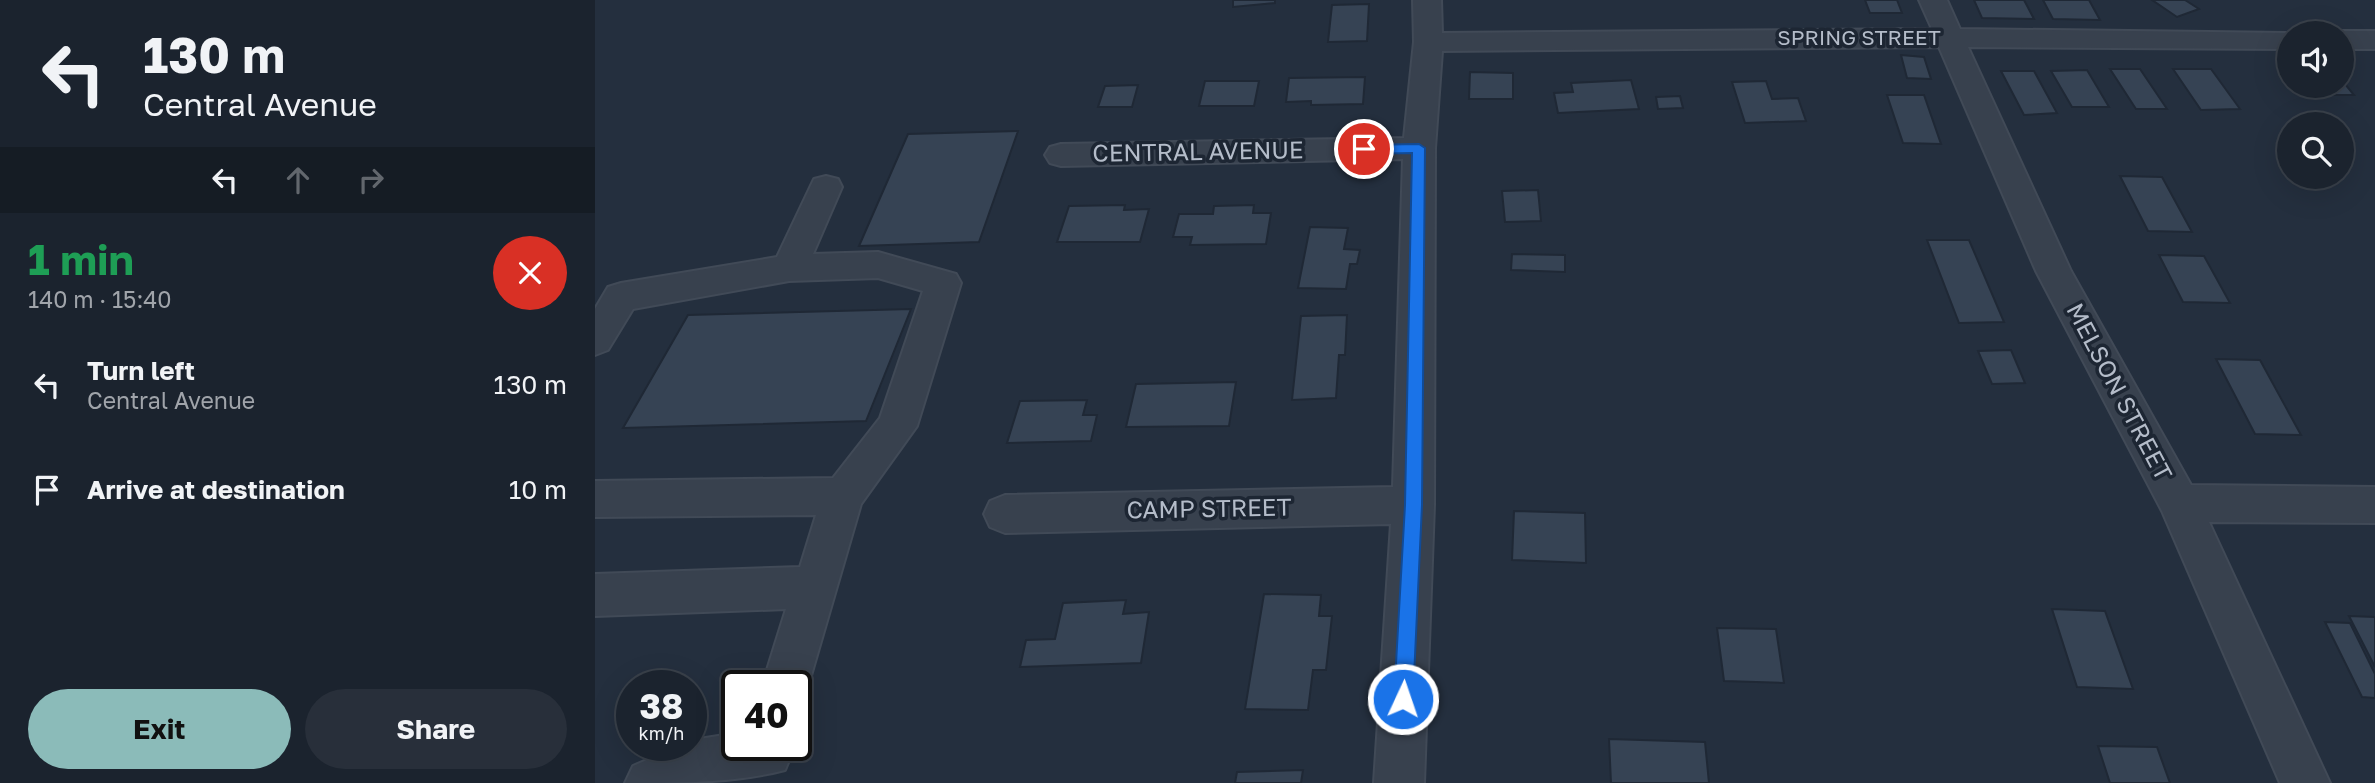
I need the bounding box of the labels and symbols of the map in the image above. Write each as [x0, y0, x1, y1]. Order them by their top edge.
street label: SPRING STREET [1777, 24, 1941, 50]
pin [1334, 119, 1394, 179]
street label: CENTRAL AVENUE [1092, 134, 1304, 167]
street label: MELSON STREET [2061, 298, 2179, 485]
street label: CAMP STREET [1126, 492, 1292, 523]
position arrow [1366, 662, 1440, 736]
speed limit sign: 40 [721, 670, 812, 761]

